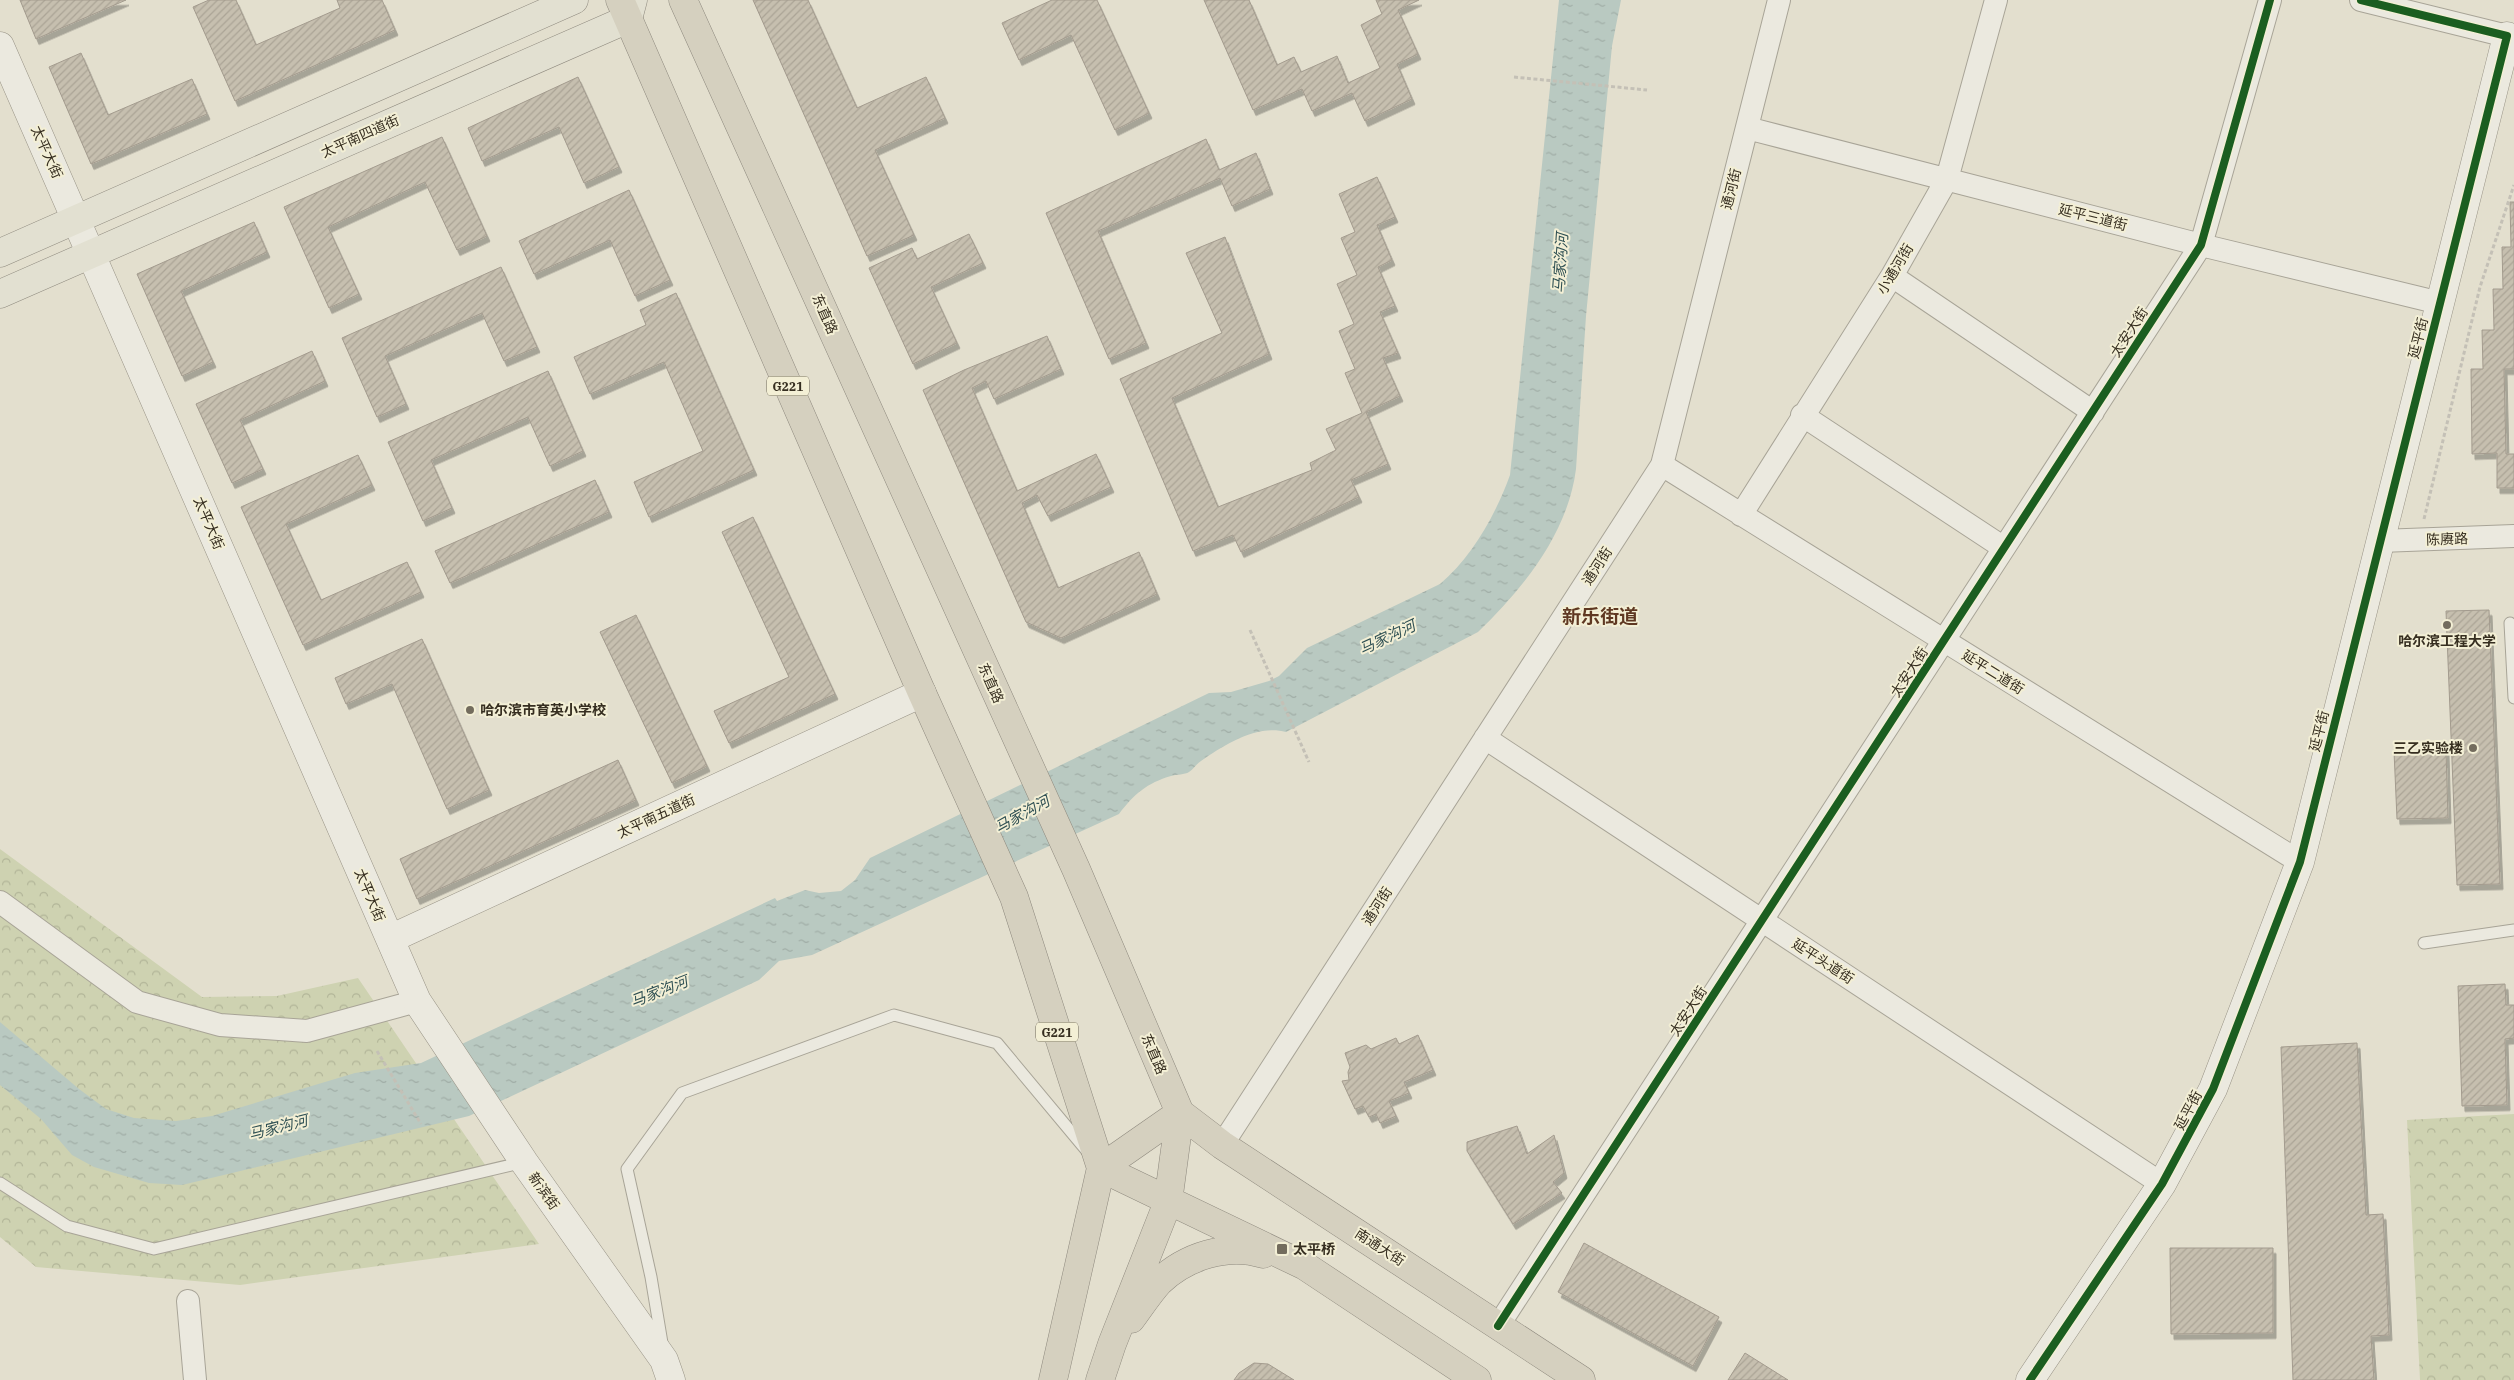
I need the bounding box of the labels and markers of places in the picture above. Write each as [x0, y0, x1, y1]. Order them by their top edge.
marker: 哈尔滨工程大学 [2441, 619, 2453, 631]
place label: 哈尔滨工程大学 [2398, 632, 2496, 650]
place label: 哈尔滨市育英小学校 [480, 701, 606, 719]
marker: 哈尔滨市育英小学校 [464, 704, 476, 716]
place label: 三乙实验楼 [2393, 739, 2463, 757]
marker: 三乙实验楼 [2467, 742, 2479, 754]
place label: 太平桥 [1293, 1240, 1335, 1258]
marker: 太平桥 [1275, 1242, 1289, 1256]

